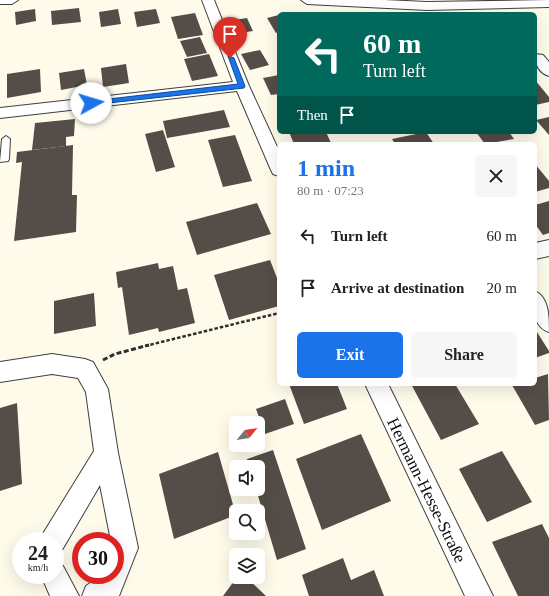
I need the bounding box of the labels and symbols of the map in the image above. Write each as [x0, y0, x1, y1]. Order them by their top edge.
pin [213, 17, 247, 58]
position arrow [70, 82, 112, 124]
street label: Hermann-Hesse-Straße [383, 415, 470, 566]
north arrow [229, 416, 265, 452]
speed limit sign: 30 [72, 532, 124, 584]

